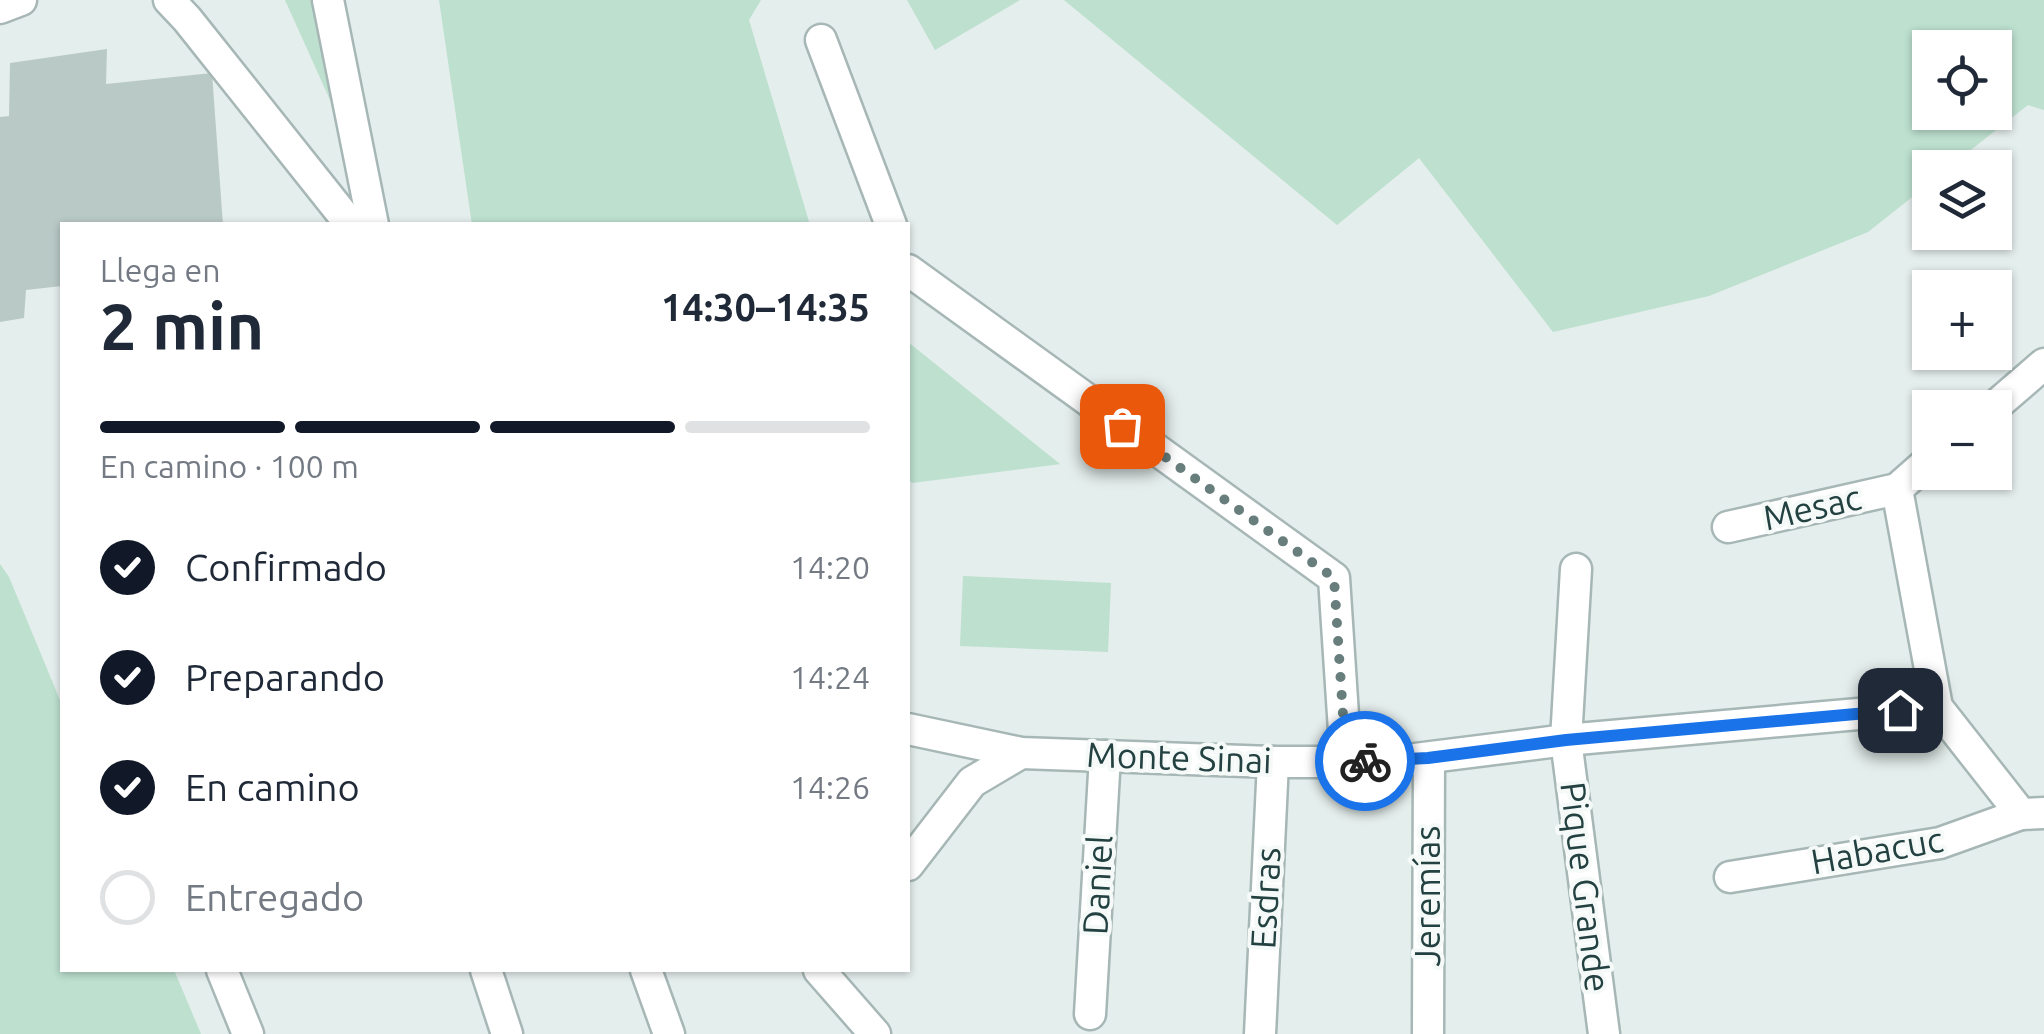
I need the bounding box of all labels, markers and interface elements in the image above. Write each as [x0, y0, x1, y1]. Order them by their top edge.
map controls [1912, 30, 2012, 490]
button: locate [1912, 30, 2012, 130]
button: layers [1912, 150, 2012, 250]
text: Llega en [100, 252, 220, 288]
button: + [1912, 270, 2012, 370]
text: 14:30–14:35 [661, 286, 870, 328]
text: 2 min [100, 289, 264, 362]
pin [1080, 384, 1165, 469]
button: − [1912, 390, 2012, 490]
icon: bag [1095, 399, 1150, 454]
text: En camino · 100 m [100, 448, 359, 484]
street label: Mesac [1759, 476, 1865, 538]
icon: check [100, 540, 155, 595]
text: Confirmado [185, 546, 387, 588]
text: 14:20 [790, 549, 870, 585]
icon: check [100, 650, 155, 705]
text: Preparando [185, 656, 385, 698]
text: 14:24 [790, 659, 870, 695]
pin [1858, 668, 1943, 753]
icon: home [1873, 683, 1928, 738]
courier [1315, 711, 1415, 811]
street label: Monte Sinai [1086, 734, 1272, 780]
icon: bike [1338, 734, 1393, 789]
icon: check [100, 760, 155, 815]
text: En camino [185, 766, 360, 808]
text: 14:26 [790, 769, 870, 805]
street label: Pique Grande [1553, 780, 1619, 994]
street label: Habacuc [1808, 819, 1946, 881]
street label: Jeremías [1407, 826, 1447, 966]
street label: Daniel [1074, 834, 1120, 936]
street label: Esdras [1242, 846, 1288, 950]
text: Entregado [185, 876, 364, 918]

